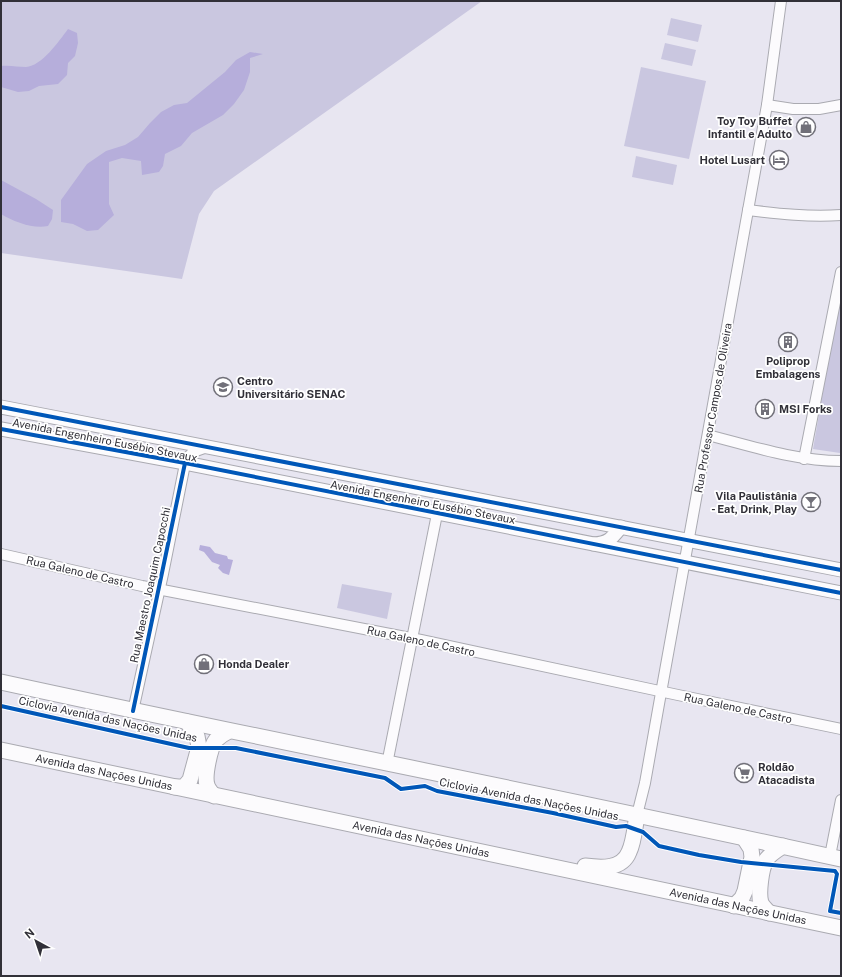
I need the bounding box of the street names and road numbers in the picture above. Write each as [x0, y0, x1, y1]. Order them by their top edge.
street label: Rua Professor Campos de Oliveira [692, 322, 734, 494]
street label: Avenida Engenheiro Eusébio Stevaux [11, 416, 199, 464]
street label: Avenida Engenheiro Eusébio Stevaux [329, 478, 517, 526]
street label: Rua Maestro Joaquim Capocchi [128, 506, 172, 664]
street label: Rua Galeno de Castro [25, 554, 135, 590]
street label: Rua Galeno de Castro [366, 624, 476, 658]
street label: Rua Galeno de Castro [683, 691, 793, 725]
street label: Ciclovia Avenida das Nações Unidas [17, 694, 199, 745]
street label: Avenida das Nações Unidas [34, 752, 174, 793]
street label: Ciclovia Avenida das Nações Unidas [438, 776, 620, 823]
street label: Avenida das Nações Unidas [351, 819, 491, 860]
street label: Avenida das Nações Unidas [668, 886, 808, 927]

